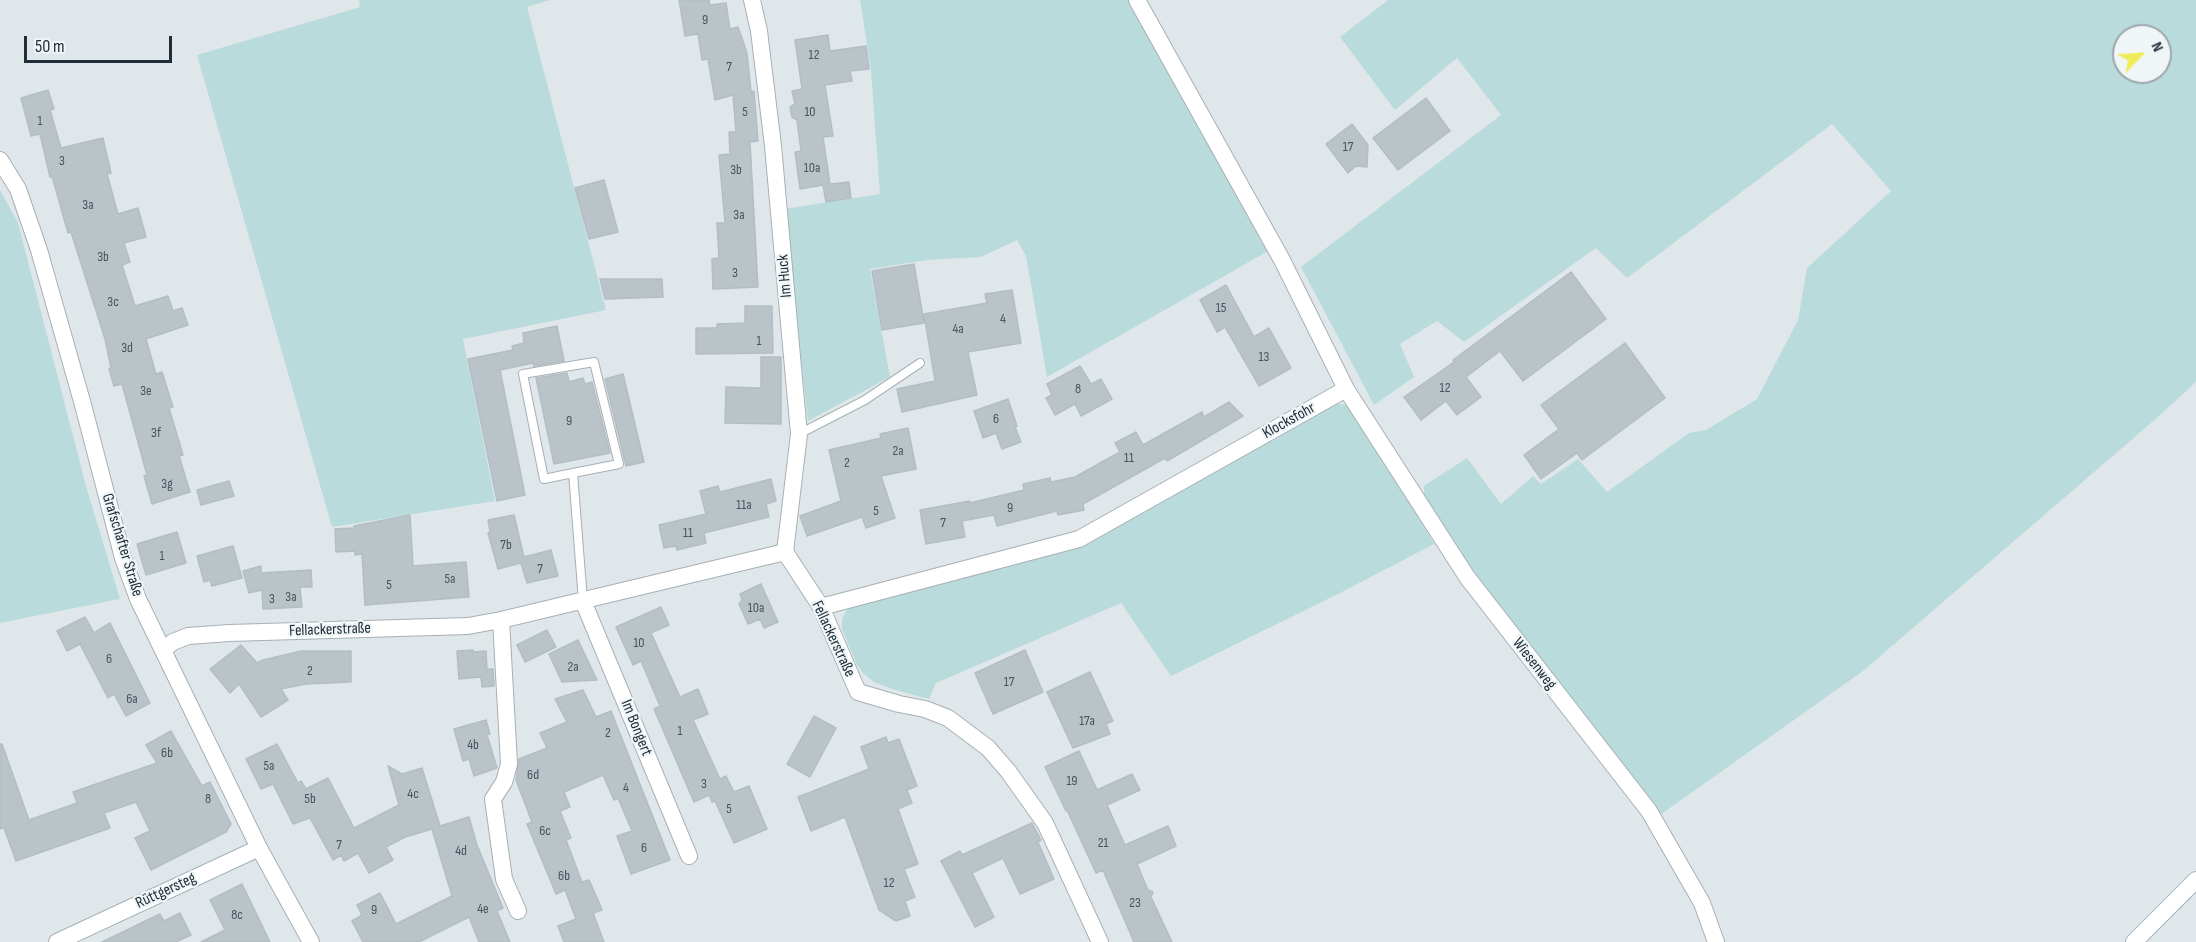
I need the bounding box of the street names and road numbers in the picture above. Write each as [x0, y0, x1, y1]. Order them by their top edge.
street label: Im Huck [774, 254, 796, 298]
street label: Klocksfohr [1259, 399, 1319, 443]
street label: Grafschafter Straße [97, 491, 147, 599]
street label: Fellackerstraße [807, 598, 859, 680]
street label: Fellackerstraße [289, 619, 371, 641]
street label: Wiesenweg [1508, 634, 1560, 694]
street label: Im Bongert [616, 697, 656, 759]
street label: Rüttgersteg [133, 869, 199, 913]

